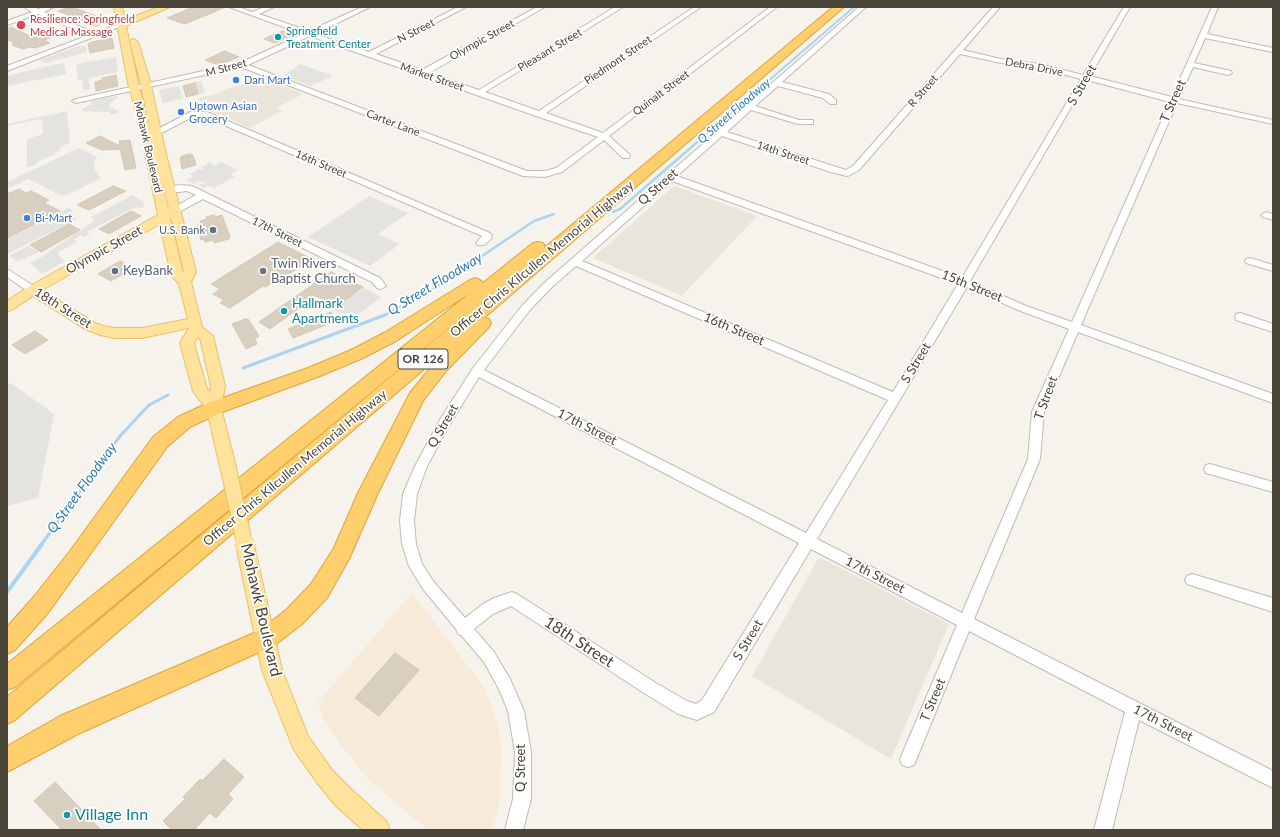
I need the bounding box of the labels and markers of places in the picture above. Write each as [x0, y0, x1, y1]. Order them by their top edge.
place label: Resilience: Springfield Medical Massage [30, 12, 135, 38]
marker: Resilience: Springfield Medical Massage [15, 19, 27, 31]
place label: Springfield Treatment Center [286, 24, 371, 50]
marker: Springfield Treatment Center [273, 32, 283, 42]
place label: Dari Mart [244, 73, 291, 87]
marker: Dari Mart [231, 75, 241, 85]
place label: Uptown Asian Grocery [189, 99, 257, 125]
marker: Uptown Asian Grocery [176, 107, 186, 117]
place label: Bi-Mart [35, 211, 72, 225]
marker: Bi-Mart [22, 213, 32, 223]
place label: U.S. Bank [159, 223, 205, 237]
marker: U.S. Bank [208, 225, 218, 235]
place label: Twin Rivers Baptist Church [271, 256, 356, 287]
place label: KeyBank [123, 263, 173, 279]
marker: KeyBank [110, 266, 120, 276]
marker: Twin Rivers Baptist Church [258, 266, 268, 276]
place label: Hallmark Apartments [292, 296, 359, 327]
marker: Hallmark Apartments [279, 306, 289, 316]
place label: Village Inn [75, 805, 148, 825]
marker: Village Inn [62, 810, 72, 820]

